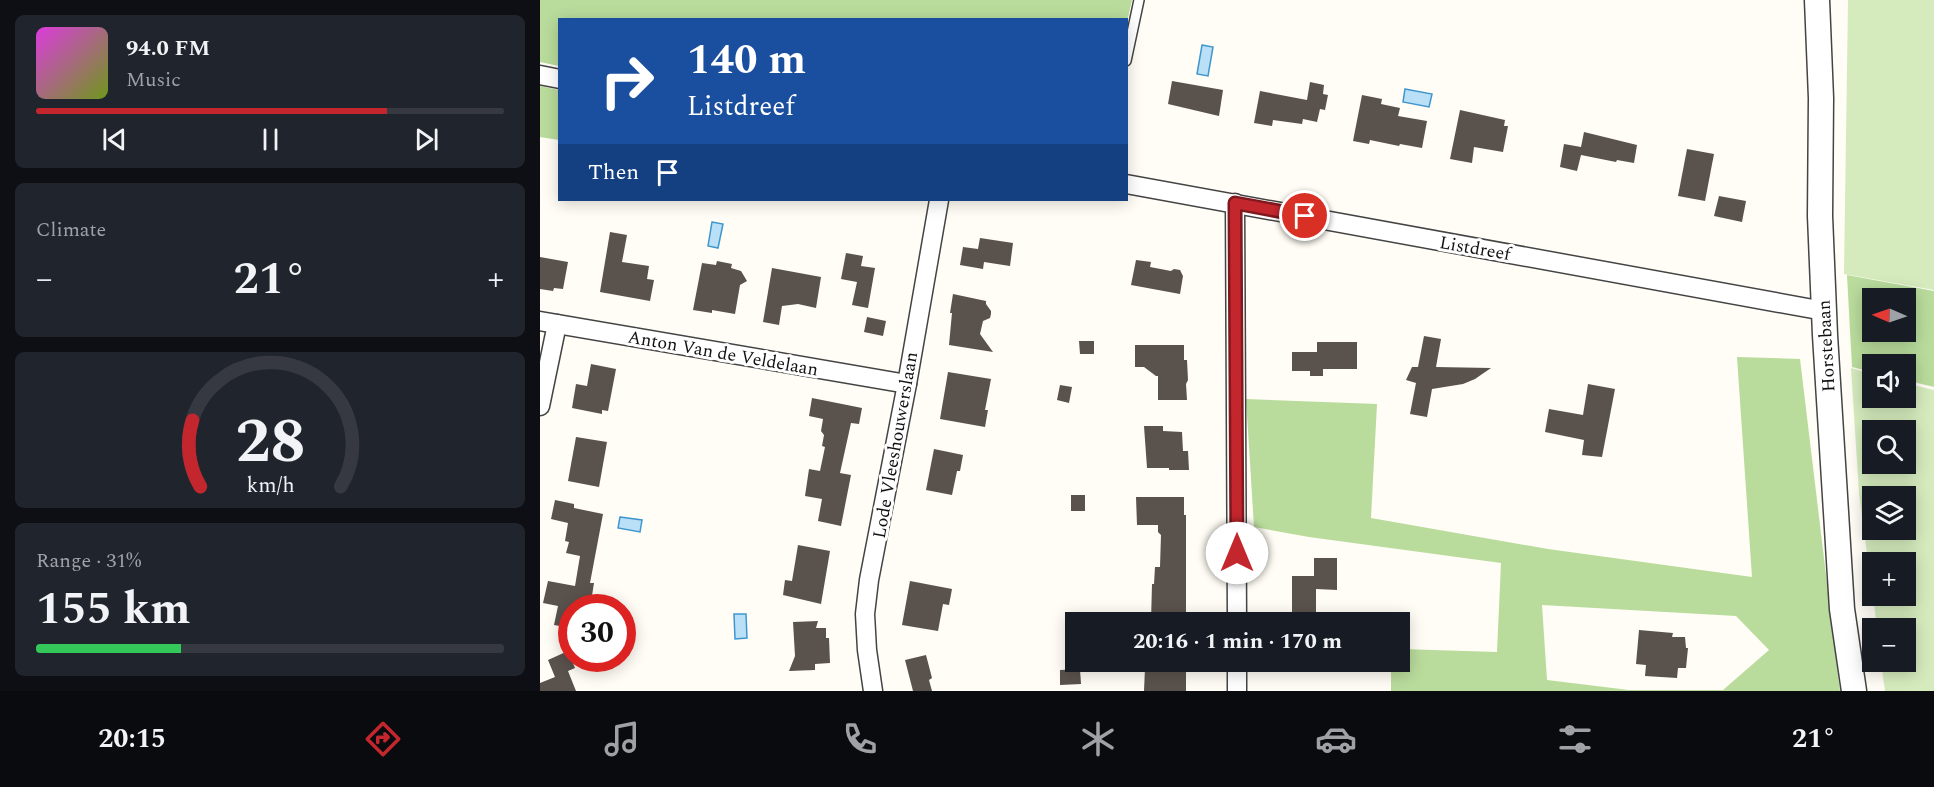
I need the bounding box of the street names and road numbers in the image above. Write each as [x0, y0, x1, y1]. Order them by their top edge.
street label: Listdreef [1437, 229, 1514, 268]
street label: Horstebaan [1811, 299, 1842, 393]
street label: Anton Van de Veldelaan [625, 323, 820, 384]
street label: Lode Vleeshouwerslaan [866, 350, 925, 541]

